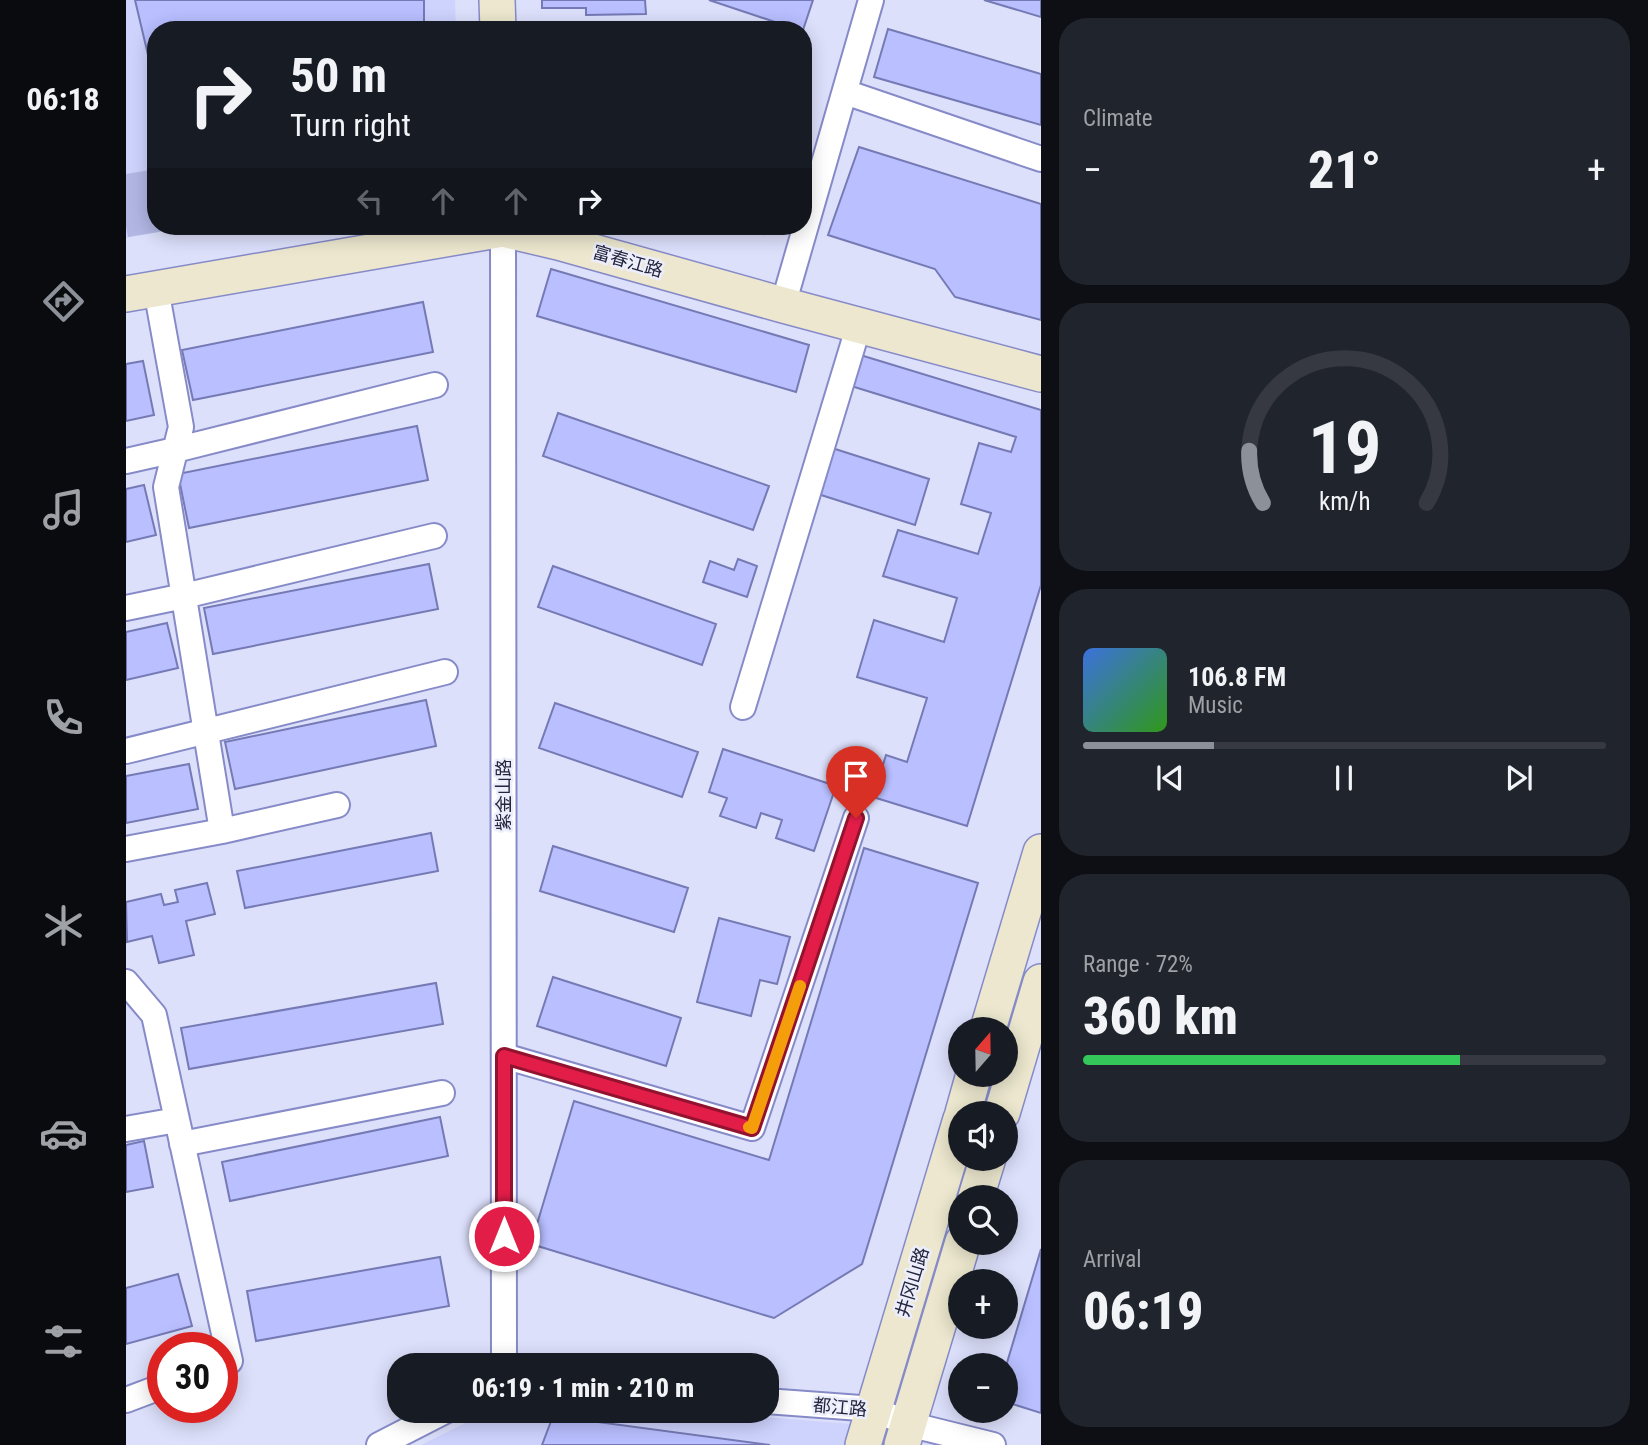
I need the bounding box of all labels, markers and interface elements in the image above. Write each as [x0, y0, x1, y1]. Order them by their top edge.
text: 50 m [290, 47, 387, 104]
icon: right [175, 49, 266, 140]
text: 06:18 [26, 80, 100, 118]
text: Climate [1083, 105, 1153, 132]
text: Turn right [290, 106, 411, 144]
text: 21° [1308, 140, 1381, 201]
text: − [1083, 148, 1102, 192]
text: + [1587, 148, 1606, 192]
icon: left [351, 182, 389, 220]
icon: ahead [424, 182, 462, 220]
icon: ahead [497, 182, 535, 220]
icon: right [570, 182, 608, 220]
street label: 富春江路 [591, 241, 665, 281]
icon: directions [39, 277, 88, 326]
text: 19 [1308, 406, 1381, 492]
icon: music [39, 485, 88, 534]
text: km/h [1319, 487, 1370, 516]
text: 106.8 FM [1188, 662, 1286, 692]
text: Music [1188, 692, 1243, 719]
icon: phone [39, 693, 88, 742]
pin [826, 746, 886, 818]
icon: arrive [837, 757, 875, 795]
street label: 紫金山路 [493, 759, 514, 831]
icon: previous [1151, 759, 1189, 797]
icon: pause [1325, 759, 1363, 797]
icon: next [1500, 759, 1538, 797]
icon: climate [39, 901, 88, 950]
text: Range · 72% [1083, 951, 1193, 978]
text: 360 km [1083, 986, 1238, 1047]
north arrow [948, 1017, 1018, 1087]
map controls [948, 1017, 1018, 1423]
button: sound [948, 1101, 1018, 1171]
icon: car [39, 1109, 88, 1158]
button: search [948, 1185, 1018, 1255]
position arrow [467, 1199, 541, 1273]
street label: 井冈山路 [891, 1245, 933, 1319]
text: Arrival [1083, 1246, 1142, 1273]
button: + [948, 1269, 1018, 1339]
text: 06:19 [1083, 1281, 1203, 1342]
icon: filters [39, 1317, 88, 1366]
speed limit sign: 30 [147, 1332, 238, 1423]
button: − [948, 1353, 1018, 1423]
text: 06:19 · 1 min · 210 m [472, 1373, 694, 1403]
street label: 都江路 [812, 1394, 868, 1420]

